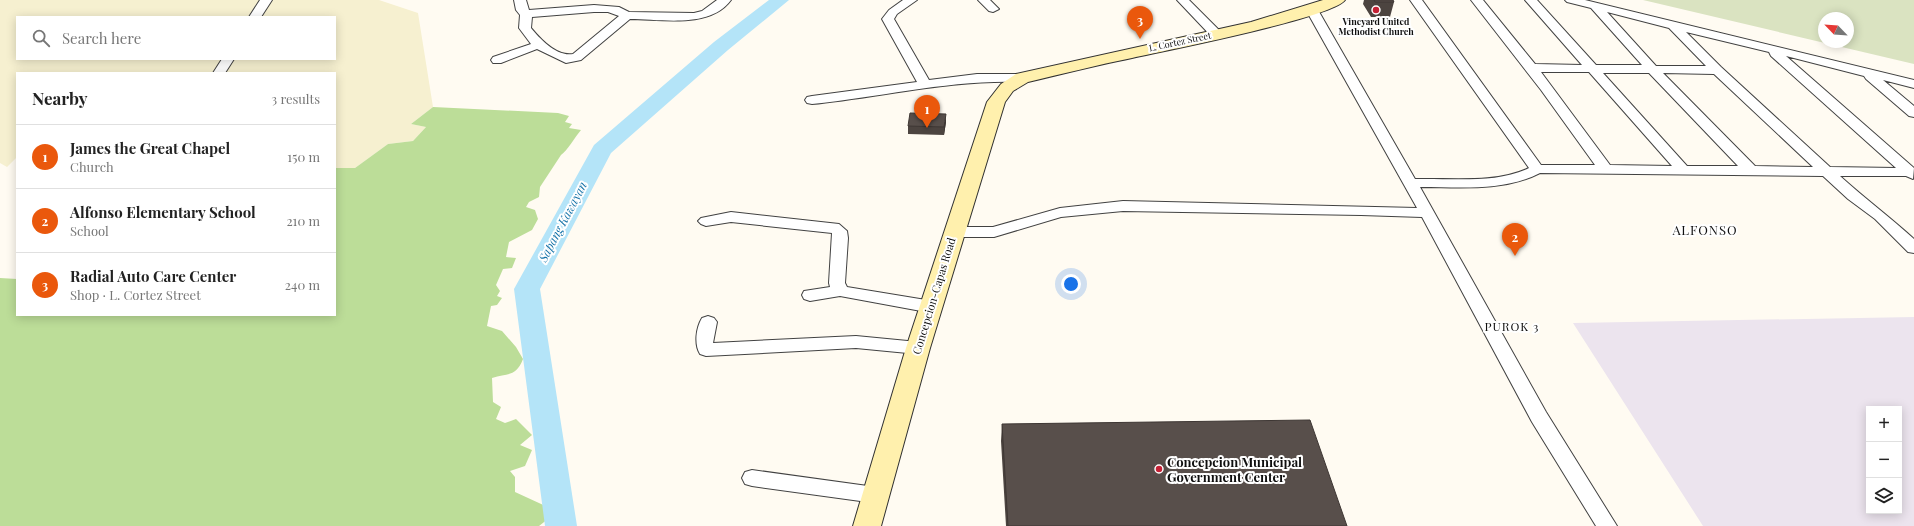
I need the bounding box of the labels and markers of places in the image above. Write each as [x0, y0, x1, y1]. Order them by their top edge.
marker: Vineyard United Methodist Church [1371, 5, 1381, 15]
pin: 3 [1127, 6, 1153, 39]
place label: Vineyard United Methodist Church [1338, 15, 1414, 37]
pin: 1 [914, 95, 940, 128]
pin: 2 [1502, 223, 1528, 256]
place label: Concepcion Municipal Government Center [1167, 453, 1302, 485]
marker: Concepcion Municipal Government Center [1154, 464, 1164, 474]

